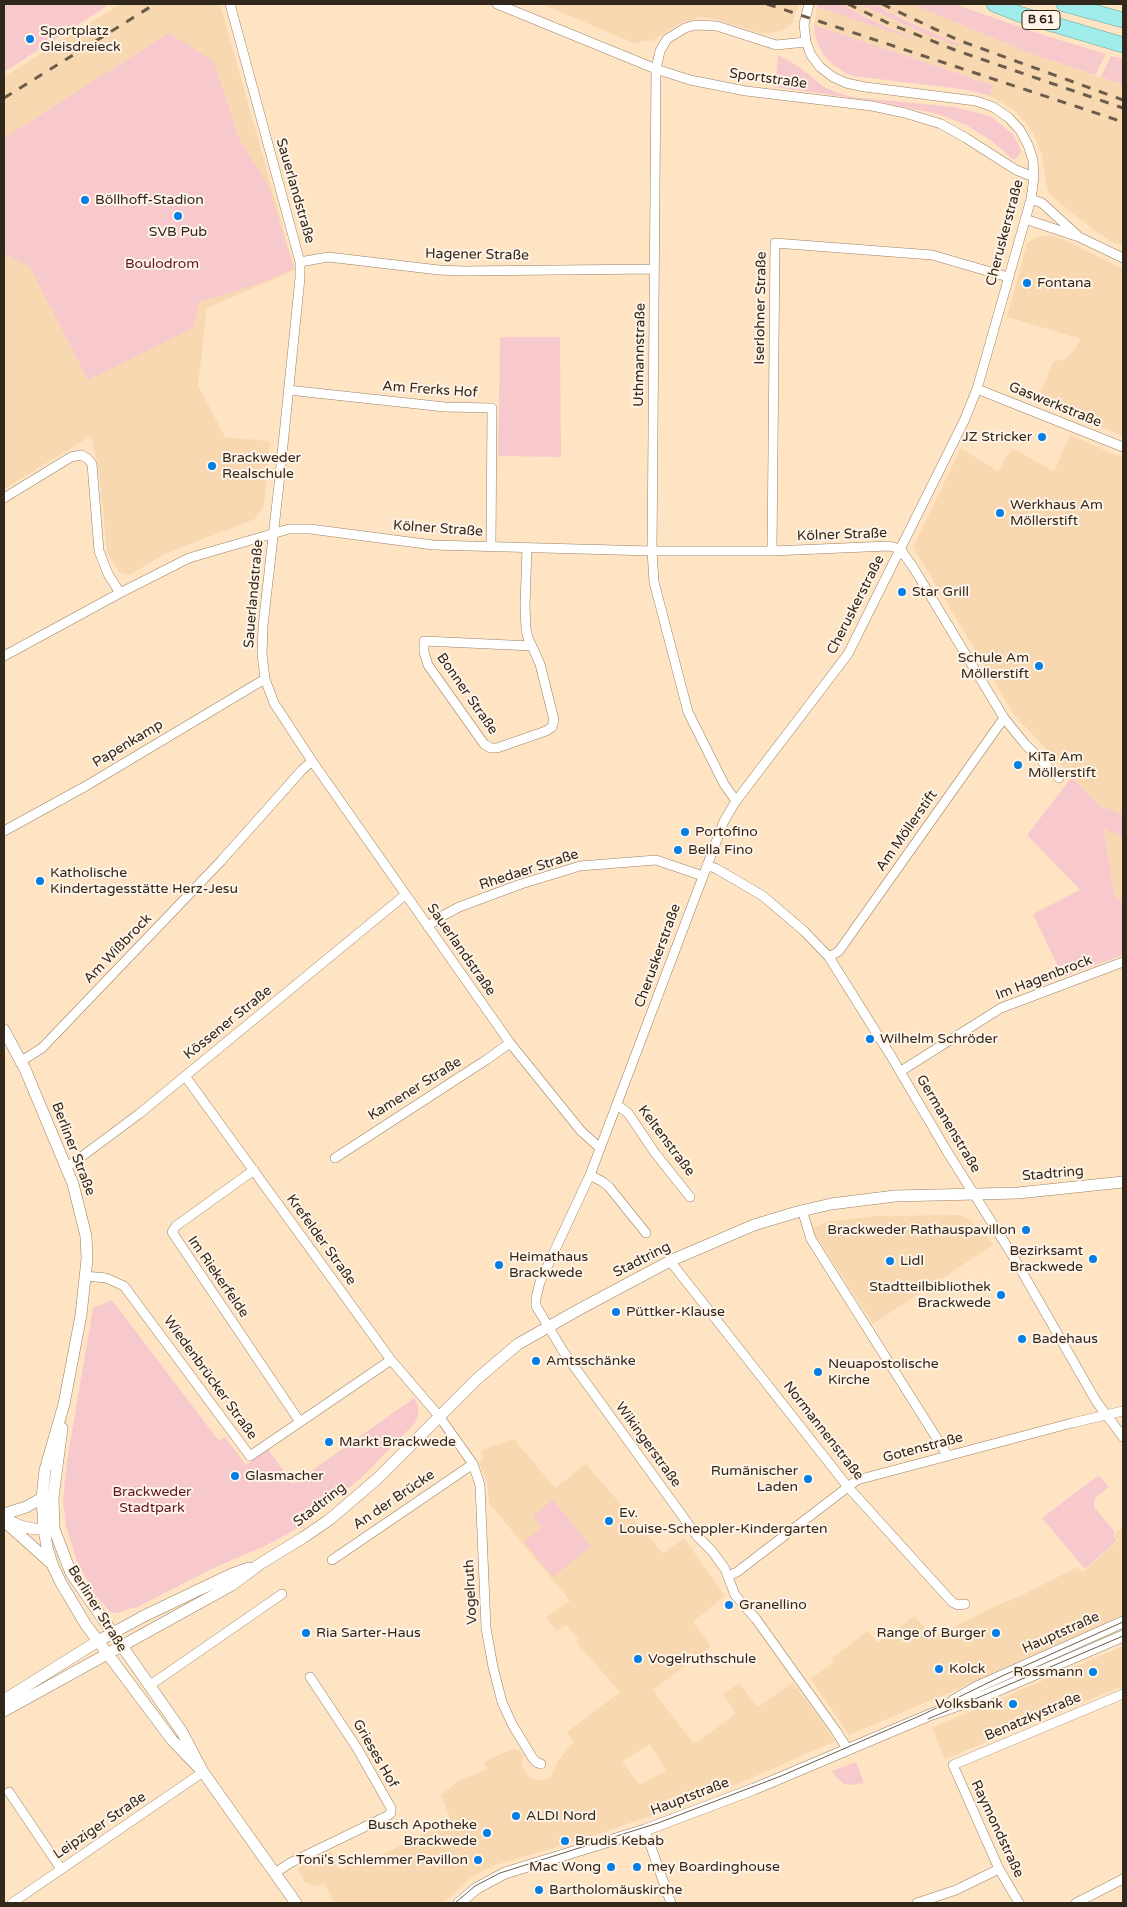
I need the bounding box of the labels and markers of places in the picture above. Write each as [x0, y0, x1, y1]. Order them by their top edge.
place label: Sportplatz Gleisdreieck [40, 23, 121, 56]
marker: Sportplatz Gleisdreieck [24, 33, 36, 45]
place label: Böllhoff-Stadion [95, 192, 204, 208]
marker: Böllhoff-Stadion [79, 194, 91, 206]
marker: SVB Pub [172, 210, 184, 222]
place label: SVB Pub [149, 224, 207, 240]
place label: Fontana [1037, 275, 1091, 291]
marker: Fontana [1021, 277, 1033, 289]
place label: JZ Stricker [962, 429, 1032, 445]
marker: JZ Stricker [1036, 431, 1048, 443]
place label: Brackweder Realschule [222, 450, 301, 482]
marker: Brackweder Realschule [206, 460, 218, 472]
place label: Werkhaus Am Möllerstift [1010, 497, 1103, 530]
marker: Werkhaus Am Möllerstift [994, 507, 1006, 519]
place label: Star Grill [912, 584, 969, 600]
marker: Star Grill [896, 586, 908, 598]
place label: Schule Am Möllerstift [958, 650, 1029, 682]
marker: Schule Am Möllerstift [1033, 660, 1045, 672]
place label: KiTa Am Möllerstift [1028, 749, 1096, 782]
marker: KiTa Am Möllerstift [1012, 759, 1024, 771]
place label: Portofino [695, 824, 758, 840]
marker: Portofino [679, 826, 691, 838]
place label: Bella Fino [688, 842, 753, 858]
marker: Bella Fino [672, 844, 684, 856]
place label: Katholische Kindertagesstätte Herz-Jesu [50, 865, 238, 898]
marker: Katholische Kindertagesstätte Herz-Jesu [34, 875, 46, 887]
place label: Wilhelm Schröder [880, 1031, 998, 1047]
marker: Wilhelm Schröder [864, 1033, 876, 1045]
place label: Brackweder Rathauspavillon [827, 1222, 1016, 1238]
marker: Brackweder Rathauspavillon [1020, 1224, 1032, 1236]
place label: Bezirksamt Brackwede [1009, 1243, 1083, 1276]
place label: Heimathaus Brackwede [509, 1249, 588, 1282]
place label: Lidl [900, 1253, 924, 1269]
marker: Bezirksamt Brackwede [1087, 1253, 1099, 1265]
marker: Lidl [884, 1255, 896, 1267]
marker: Heimathaus Brackwede [493, 1259, 505, 1271]
place label: Stadtteilbibliothek Brackwede [869, 1279, 991, 1311]
marker: Stadtteilbibliothek Brackwede [995, 1289, 1007, 1301]
place label: Püttker-Klause [626, 1304, 725, 1320]
marker: Püttker-Klause [610, 1306, 622, 1318]
place label: Badehaus [1032, 1331, 1098, 1347]
marker: Badehaus [1016, 1333, 1028, 1345]
place label: Amtsschänke [546, 1353, 636, 1369]
marker: Amtsschänke [530, 1355, 542, 1367]
place label: Neuapostolische Kirche [828, 1356, 939, 1388]
marker: Neuapostolische Kirche [812, 1366, 824, 1378]
place label: Markt Brackwede [339, 1434, 456, 1450]
marker: Markt Brackwede [323, 1436, 335, 1448]
place label: Rumänischer Laden [711, 1463, 798, 1495]
place label: Glasmacher [245, 1468, 324, 1484]
marker: Glasmacher [229, 1470, 241, 1482]
marker: Rumänischer Laden [802, 1473, 814, 1485]
place label: Ev. Louise-Scheppler-Kindergarten [619, 1505, 827, 1538]
marker: Ev. Louise-Scheppler-Kindergarten [603, 1515, 615, 1527]
place label: Granellino [739, 1597, 807, 1613]
marker: Granellino [723, 1599, 735, 1611]
place label: Ria Sarter-Haus [316, 1625, 421, 1641]
place label: Range of Burger [876, 1625, 986, 1641]
marker: Ria Sarter-Haus [300, 1627, 312, 1639]
marker: Range of Burger [990, 1627, 1002, 1639]
place label: Vogelruthschule [648, 1651, 756, 1667]
marker: Vogelruthschule [632, 1653, 644, 1665]
place label: Kolck [949, 1661, 985, 1677]
marker: Kolck [933, 1663, 945, 1675]
place label: Rossmann [1013, 1664, 1083, 1680]
marker: Rossmann [1087, 1666, 1099, 1678]
place label: Volksbank [935, 1696, 1003, 1712]
marker: Volksbank [1007, 1698, 1019, 1710]
place label: ALDI Nord [526, 1808, 596, 1824]
marker: ALDI Nord [510, 1810, 522, 1822]
place label: Busch Apotheke Brackwede [368, 1817, 477, 1850]
marker: Busch Apotheke Brackwede [481, 1827, 493, 1839]
place label: Brudis Kebab [575, 1833, 664, 1849]
marker: Brudis Kebab [559, 1835, 571, 1847]
place label: Toni's Schlemmer Pavillon [296, 1852, 468, 1868]
marker: Toni's Schlemmer Pavillon [472, 1854, 484, 1866]
place label: Mac Wong [529, 1859, 601, 1875]
place label: mey Boardinghouse [647, 1859, 780, 1875]
marker: Mac Wong [605, 1861, 617, 1873]
marker: mey Boardinghouse [631, 1861, 643, 1873]
place label: Bartholomäuskirche [549, 1882, 682, 1898]
marker: Bartholomäuskirche [533, 1884, 545, 1896]

